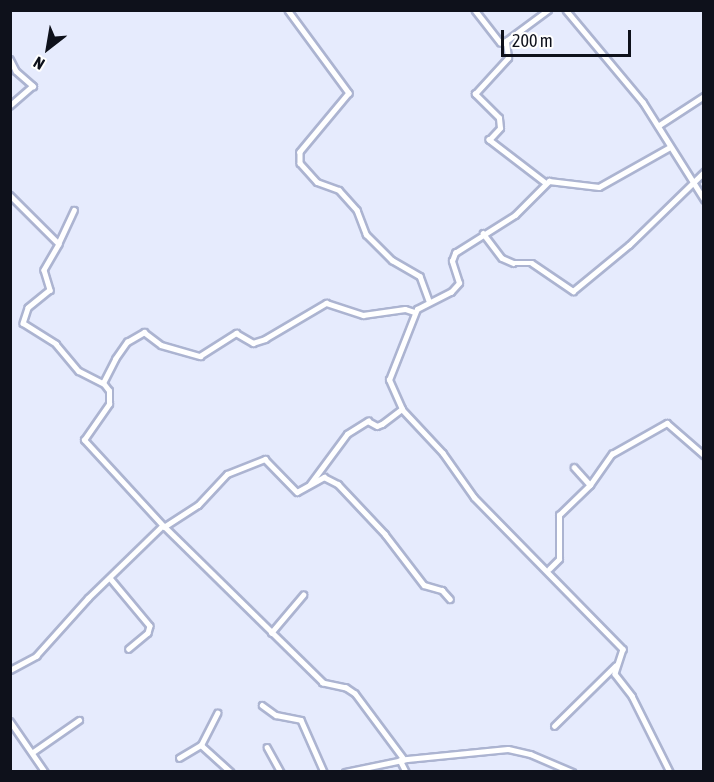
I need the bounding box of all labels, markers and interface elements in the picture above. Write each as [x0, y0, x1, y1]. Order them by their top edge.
north arrow [18, 18, 78, 78]
scale bar [504, 18, 634, 56]
text: 200 m [512, 30, 553, 51]
text: N [30, 53, 47, 74]

